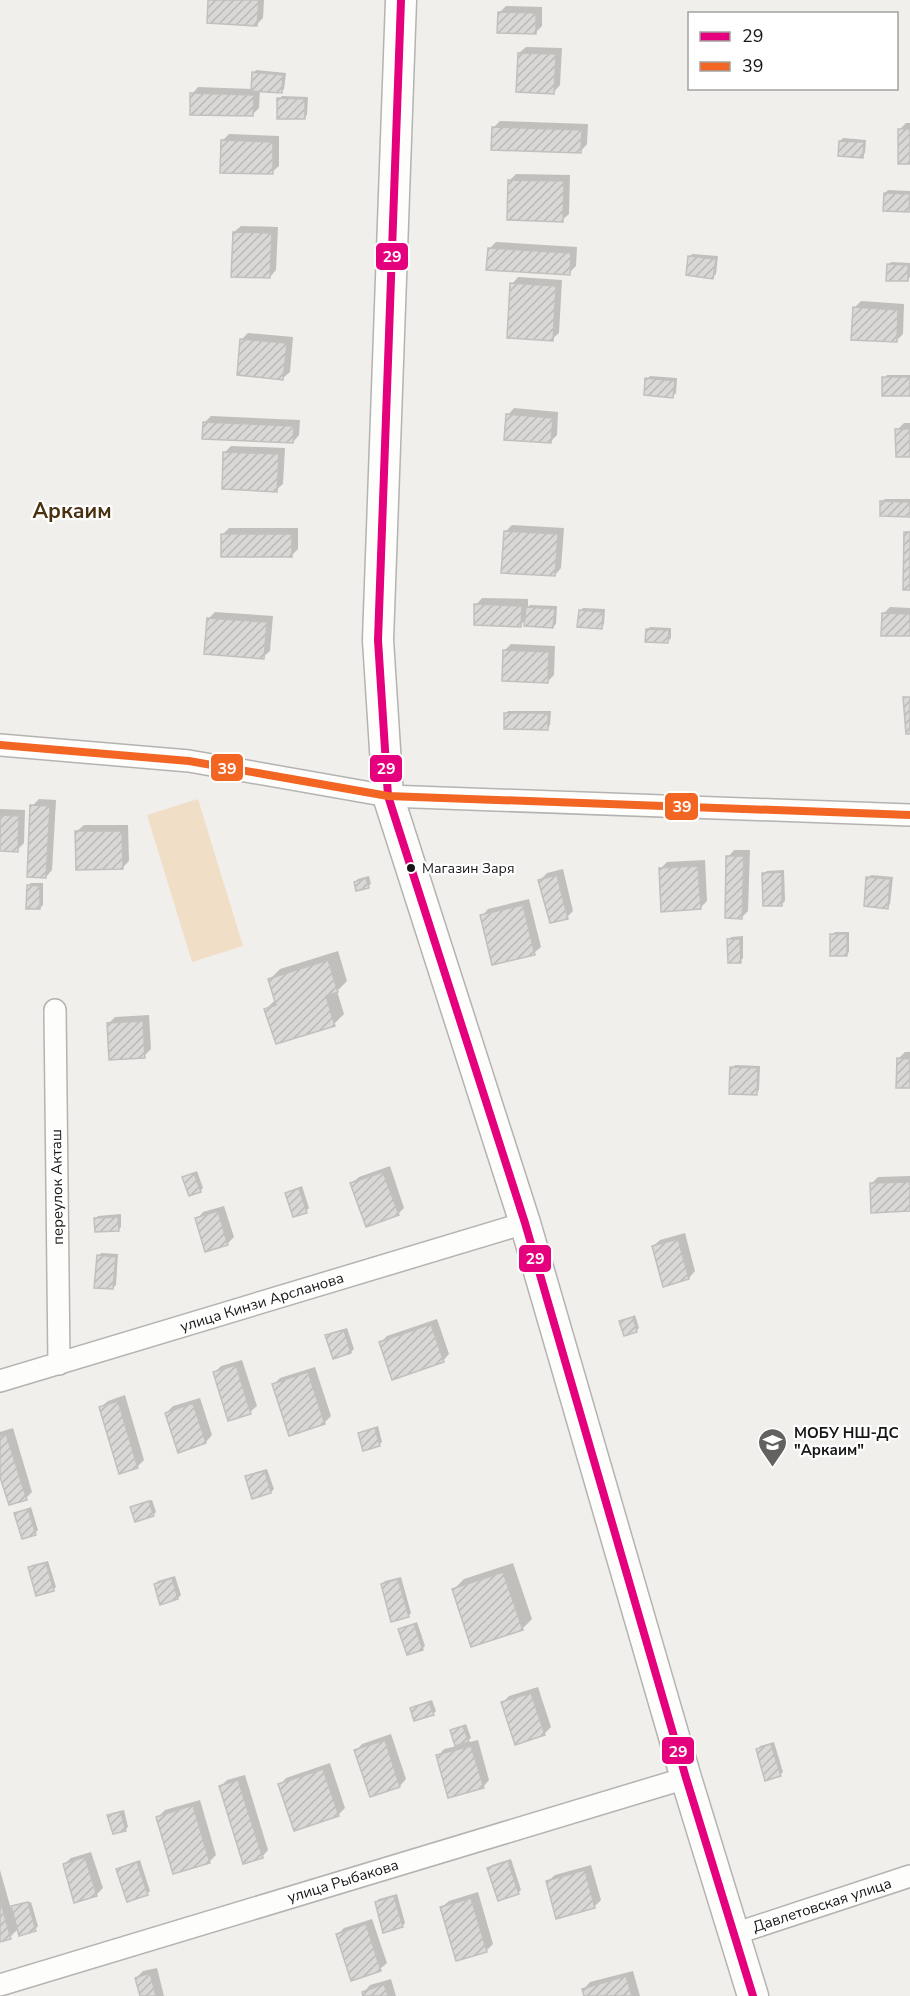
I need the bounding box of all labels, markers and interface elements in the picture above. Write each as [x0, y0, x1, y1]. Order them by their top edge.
legend [688, 12, 898, 90]
text: 29 [742, 24, 764, 48]
text: 39 [742, 54, 764, 78]
line badge: 29 [375, 242, 409, 271]
text: 29 [382, 246, 402, 268]
district label: Аркаим [32, 497, 112, 525]
line badge: 39 [210, 753, 244, 782]
line badge: 29 [369, 754, 403, 783]
text: 39 [217, 758, 237, 780]
text: 29 [376, 758, 396, 780]
line badge: 39 [664, 792, 699, 821]
text: 39 [672, 796, 692, 818]
place label: Магазин Заря [422, 859, 514, 878]
marker: Магазин Заря [405, 862, 417, 874]
street label: переулок Акташ [46, 1129, 68, 1245]
line badge: 29 [518, 1244, 552, 1273]
text: 29 [525, 1248, 545, 1270]
street label: улица Кинзи Арсланова [178, 1268, 346, 1336]
place label: МОБУ НШ-ДС "Аркаим" [794, 1423, 899, 1460]
school or university icon: МОБУ НШ-ДС "Аркаим" [757, 1426, 789, 1468]
line badge: 29 [661, 1736, 695, 1765]
text: 29 [668, 1741, 688, 1763]
street label: улица Рыбакова [285, 1855, 401, 1907]
street label: Давлетовская улица [750, 1873, 894, 1937]

